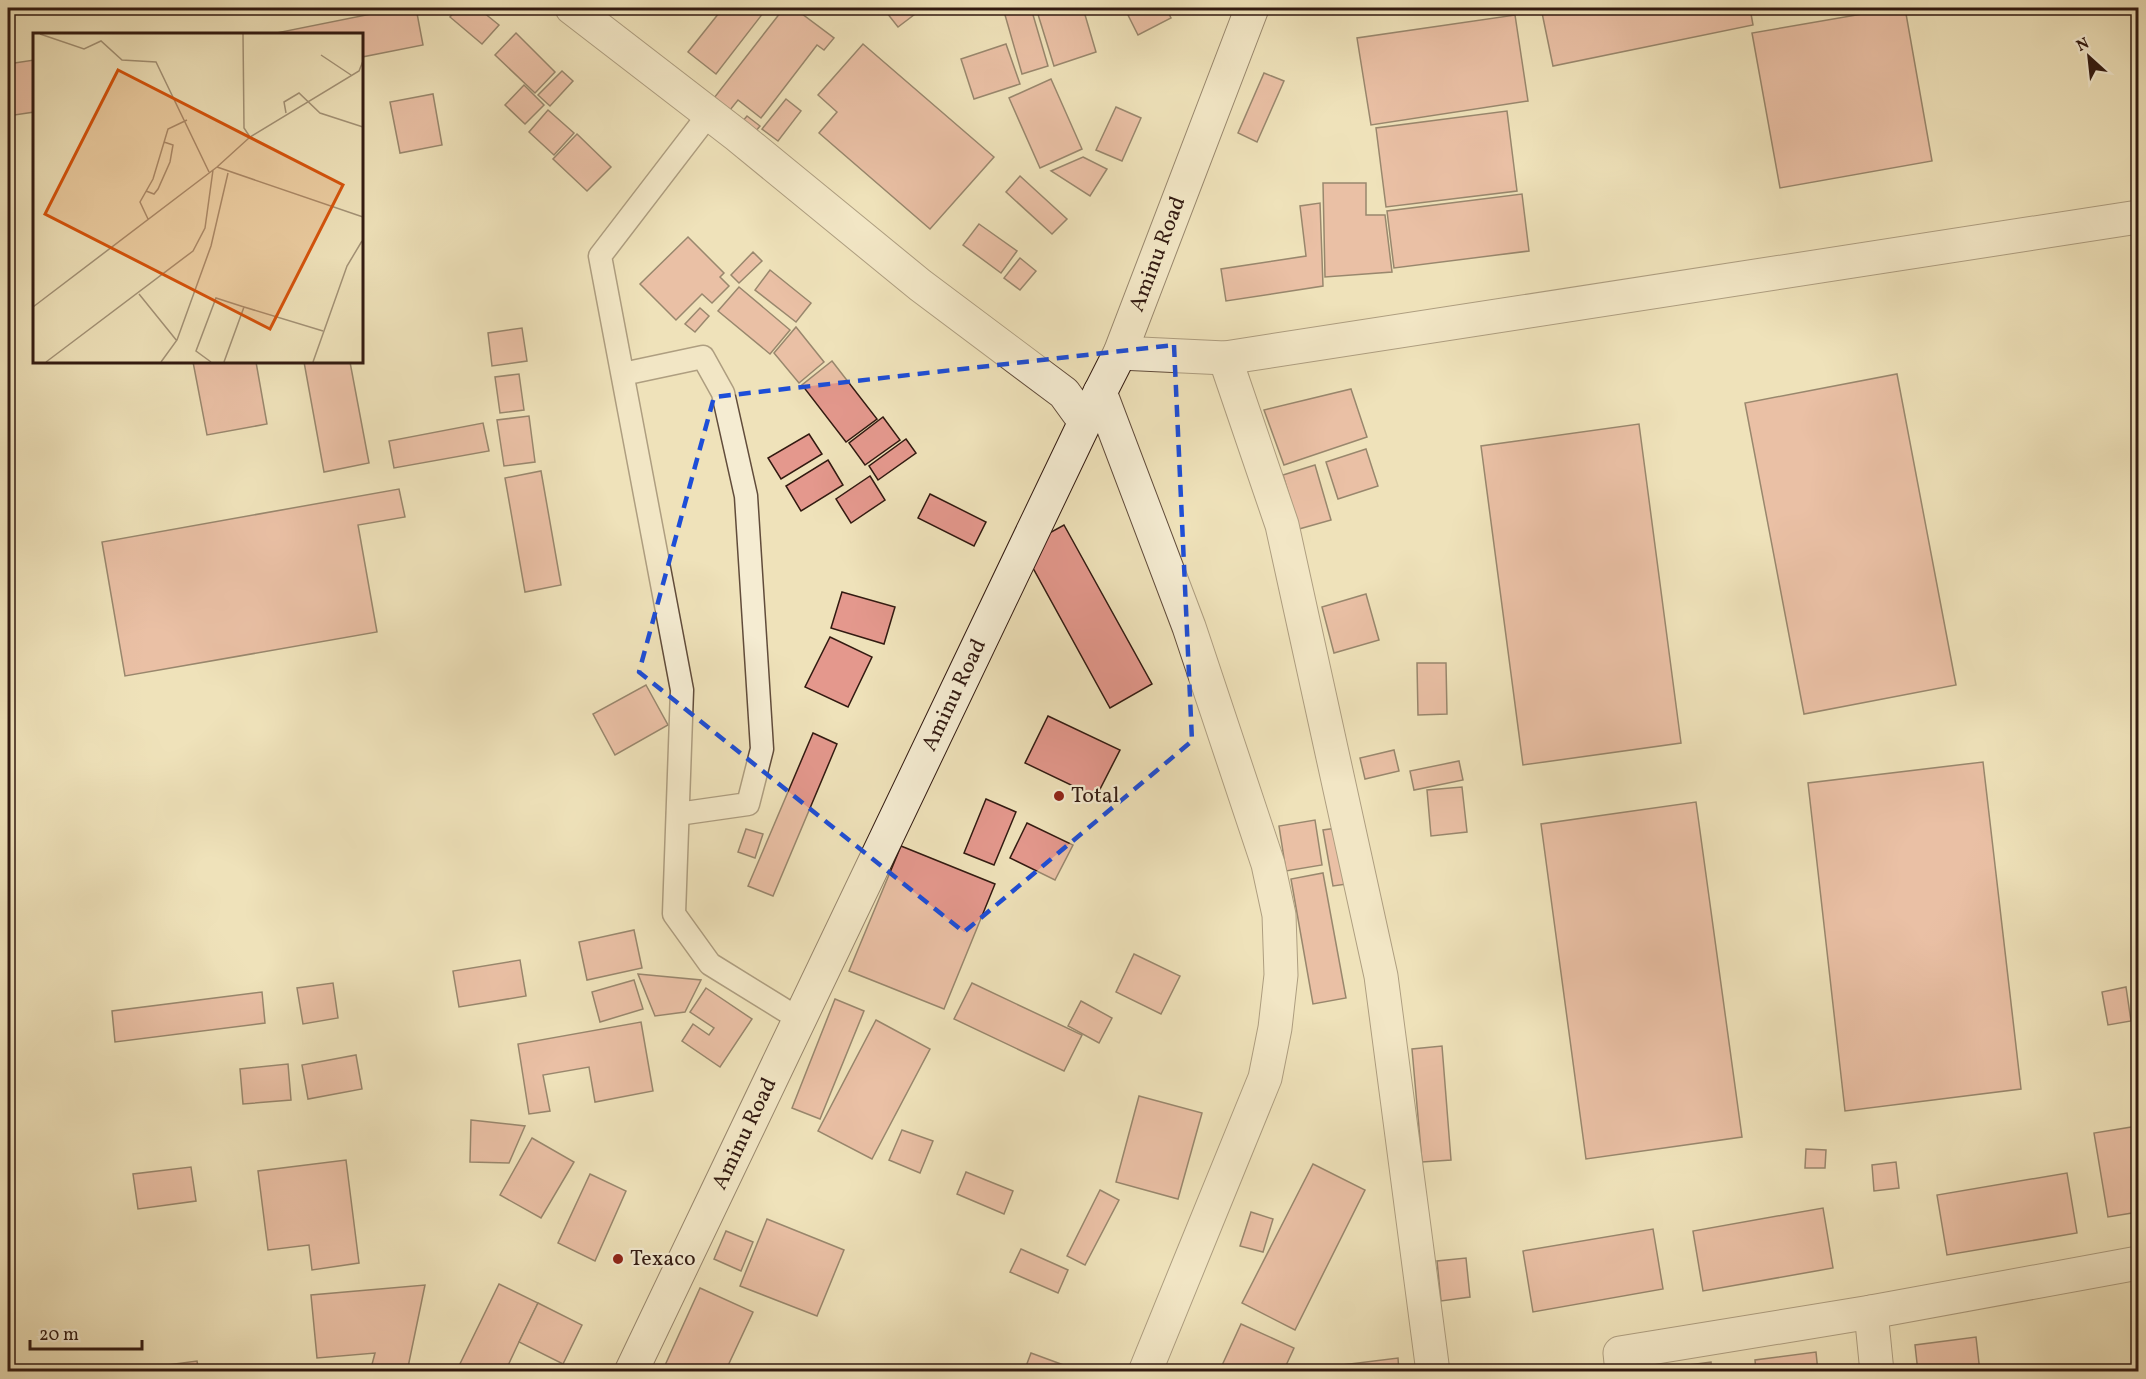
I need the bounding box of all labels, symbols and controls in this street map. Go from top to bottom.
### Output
north arrow [2059,27,2119,87]
inset map [33,33,363,363]
text: N [2073,33,2094,58]
street label: Aminu Road [1122,192,1194,316]
street label: Aminu Road [914,634,995,757]
place label: Total [1071,781,1119,812]
marker: Total [1052,789,1066,803]
street label: Aminu Road [705,1072,785,1195]
place label: Texaco [630,1244,696,1275]
marker: Texaco [611,1252,625,1266]
scale bar [30,1313,142,1351]
text: 20 m [39,1323,79,1348]

